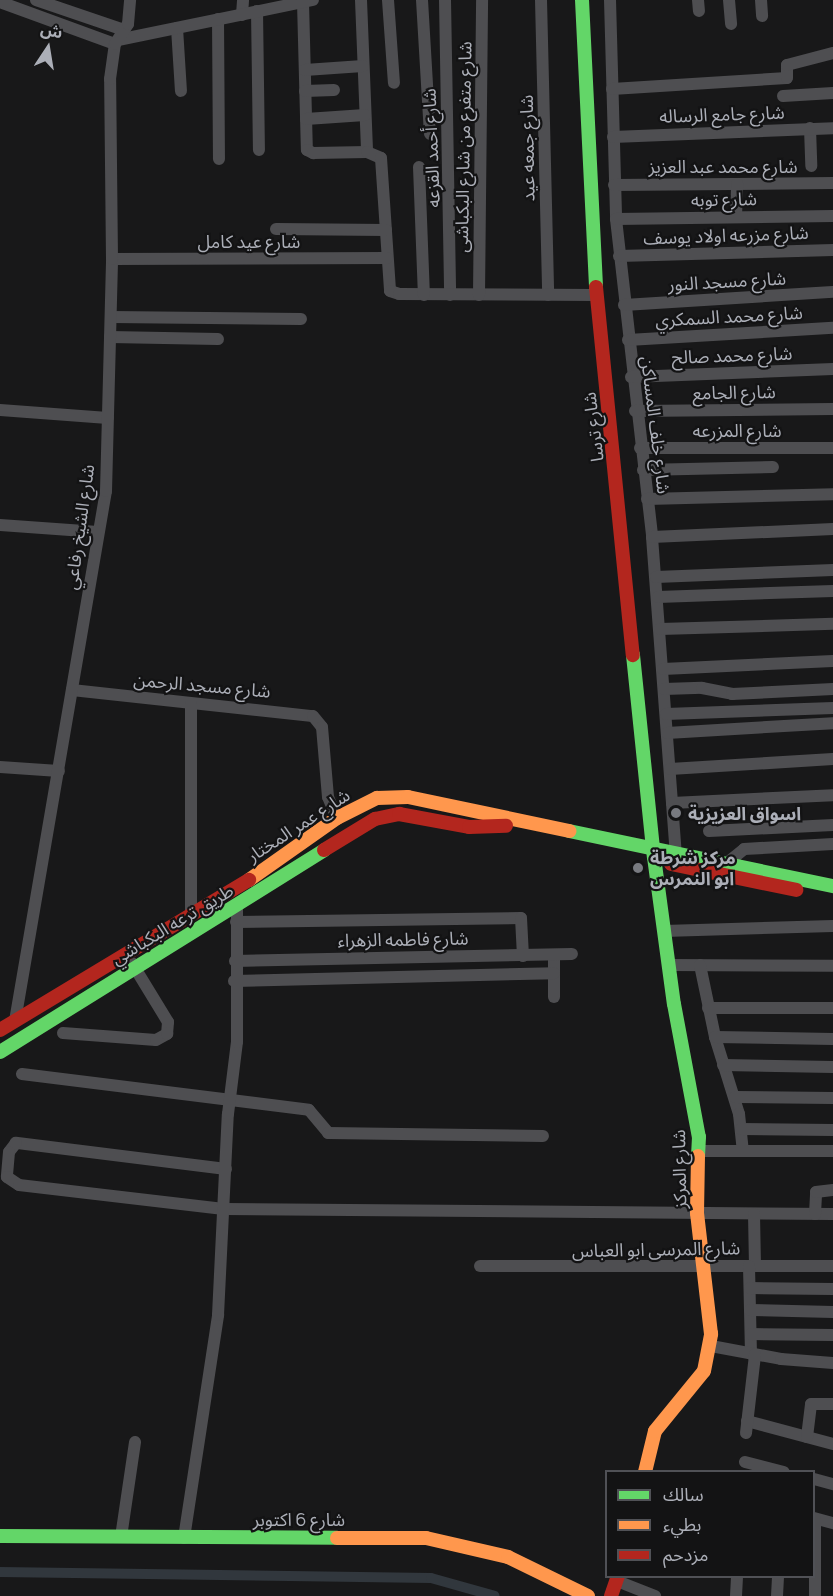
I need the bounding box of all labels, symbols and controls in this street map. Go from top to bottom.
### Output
text: ش [39,17,65,43]
north arrow [18,18,78,78]
street label: شارع متفرع من شارع البكباشى [450,41,476,253]
street label: شارع أحمد القزعه [418,88,444,208]
street label: شارع جمعه عيد [515,94,539,202]
street label: شارع جامع الرساله [659,101,785,127]
street label: شارع محمد عبد العزيز [648,155,798,177]
street label: شارع توبه [691,188,757,210]
street label: شارع مزرعه اولاد يوسف [643,221,809,249]
street label: شارع عيد كامل [198,230,300,252]
street label: شارع مسجد النور [667,267,787,295]
street label: شارع محمد السمكري [655,301,803,331]
street label: شارع محمد صالح [671,342,793,368]
street label: شارع خلف المساكن [637,355,675,495]
street label: شارع الجامع [692,380,776,404]
street label: شارع ترسا [578,391,608,463]
street label: شارع المزرعه [692,419,782,441]
street label: شارع الشيخ رفاعي [59,463,99,591]
street label: شارع مسجد الرحمن [133,668,271,702]
street label: شارع عمر المختار [243,784,353,866]
place label: اسواق العزيزية [688,802,801,824]
marker: اسواق العزيزية [669,806,683,820]
place label: مركز شرطة ابو النمرس [650,847,736,890]
marker: مركز شرطة ابو النمرس [631,861,645,875]
street label: طريق ترعه البكباشي [107,879,237,969]
street label: شارع فاطمه الزهراء [337,927,469,951]
street label: شارع المركز [668,1129,690,1209]
street label: شارع المرسى ابو العباس [572,1237,740,1261]
legend [605,1470,815,1578]
text: سالك [663,1482,704,1506]
street label: شارع 6 اكتوبر [253,1508,345,1530]
text: بطيء [663,1512,701,1536]
text: مزدحم [663,1542,708,1566]

